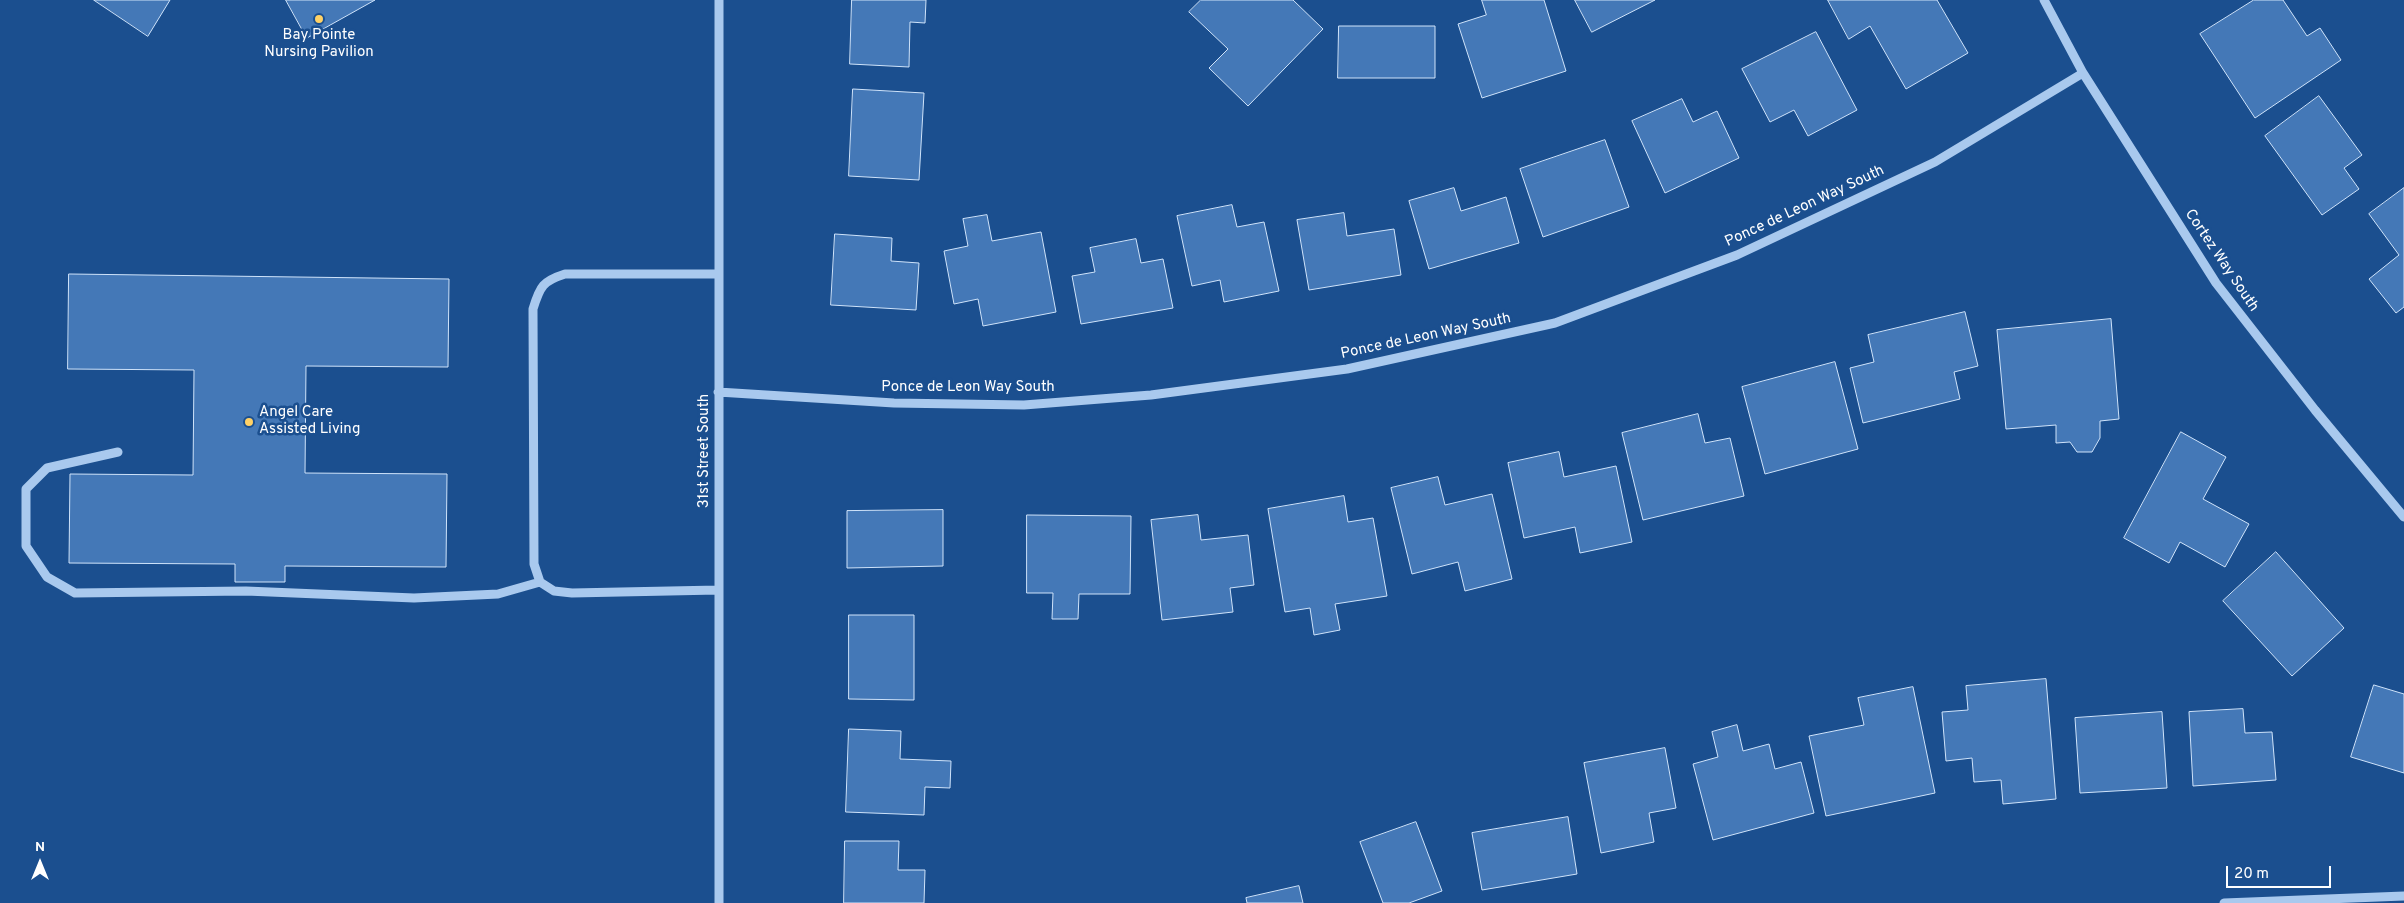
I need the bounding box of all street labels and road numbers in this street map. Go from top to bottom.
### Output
street label: Ponce de Leon Way South [1723,162,1887,252]
street label: Cortez Way South [2180,206,2262,316]
street label: Ponce de Leon Way South [1339,310,1513,364]
street label: Ponce de Leon Way South [881,379,1055,397]
street label: 31st Street South [696,394,714,508]

